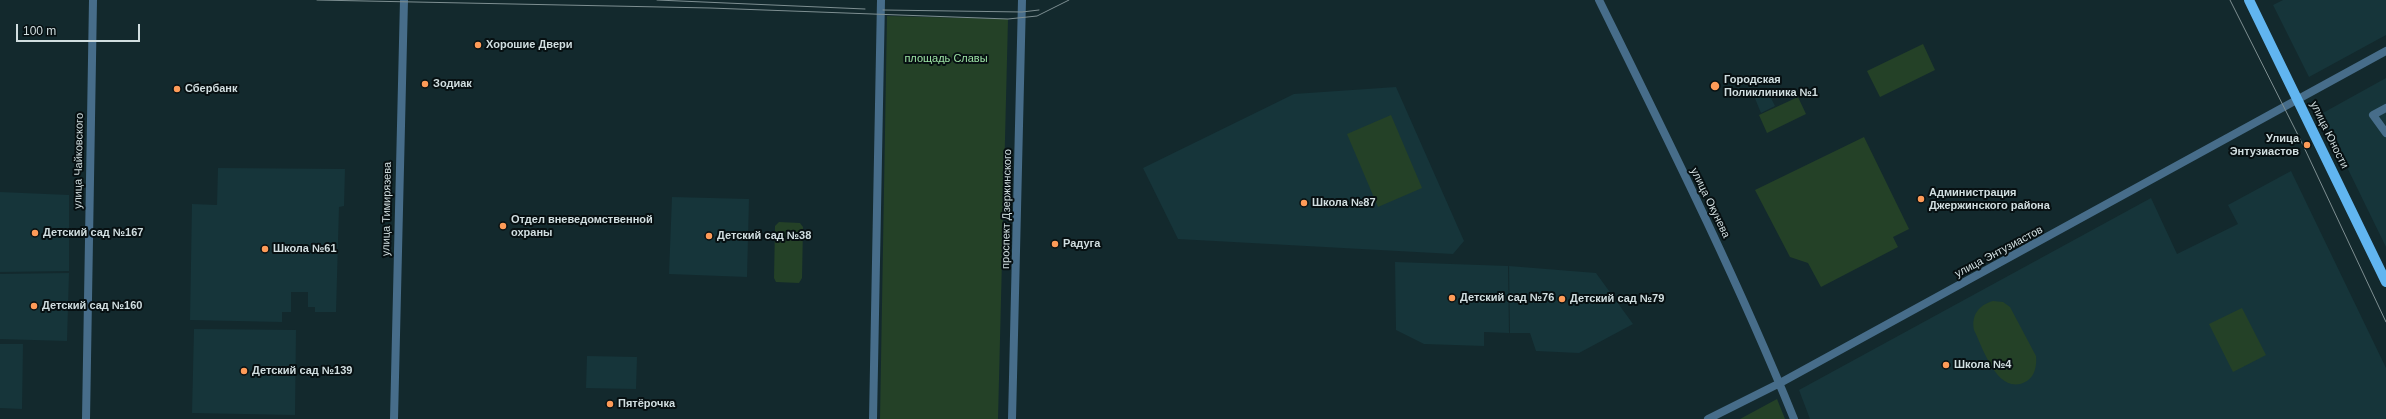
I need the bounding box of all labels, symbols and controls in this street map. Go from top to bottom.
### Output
scale bar [18,16,142,42]
text: 100 m [23,24,56,38]
place label: Хорошие Двери [486,38,573,52]
marker: Хорошие Двери [473,40,483,50]
park label: площадь Славы [904,52,988,66]
place label: Городская Поликлиника №1 [1724,73,1818,99]
place label: Зодиак [433,77,472,91]
marker: Зодиак [420,79,430,89]
marker: Городская Поликлиника №1 [1709,80,1721,92]
place label: Сбербанк [185,82,237,96]
marker: Сбербанк [172,84,182,94]
street label: улица Юности [2307,99,2351,171]
street label: улица Чайковского [72,113,86,209]
place label: Улица Энтузиастов [2230,132,2299,158]
marker: Улица Энтузиастов [2302,140,2312,150]
street label: проспект Дзержинского [999,149,1015,269]
street label: улица Тимирязева [380,162,394,256]
street label: улица Окунева [1687,166,1733,240]
place label: Администрация Джержинского района [1929,186,2050,212]
marker: Администрация Джержинского района [1916,194,1926,204]
place label: Школа №87 [1312,196,1376,210]
marker: Школа №87 [1299,198,1309,208]
place label: Отдел вневедомственной охраны [511,213,653,239]
marker: Отдел вневедомственной охраны [498,221,508,231]
street label: улица Энтузиастов [1953,223,2045,281]
place label: Детский сад №167 [43,226,143,240]
marker: Детский сад №167 [30,228,40,238]
place label: Детский сад №38 [717,229,811,243]
marker: Детский сад №38 [704,231,714,241]
place label: Радуга [1063,237,1100,251]
marker: Радуга [1050,239,1060,249]
place label: Школа №61 [273,242,337,256]
marker: Школа №61 [260,244,270,254]
place label: Детский сад №76 [1460,291,1554,305]
place label: Детский сад №79 [1570,292,1664,306]
marker: Детский сад №76 [1447,293,1457,303]
marker: Детский сад №79 [1557,294,1567,304]
place label: Детский сад №160 [42,299,142,313]
marker: Детский сад №160 [29,301,39,311]
place label: Школа №4 [1954,358,2011,372]
marker: Школа №4 [1941,360,1951,370]
place label: Детский сад №139 [252,364,352,378]
marker: Детский сад №139 [239,366,249,376]
place label: Пятёрочка [618,397,675,411]
marker: Пятёрочка [605,399,615,409]

